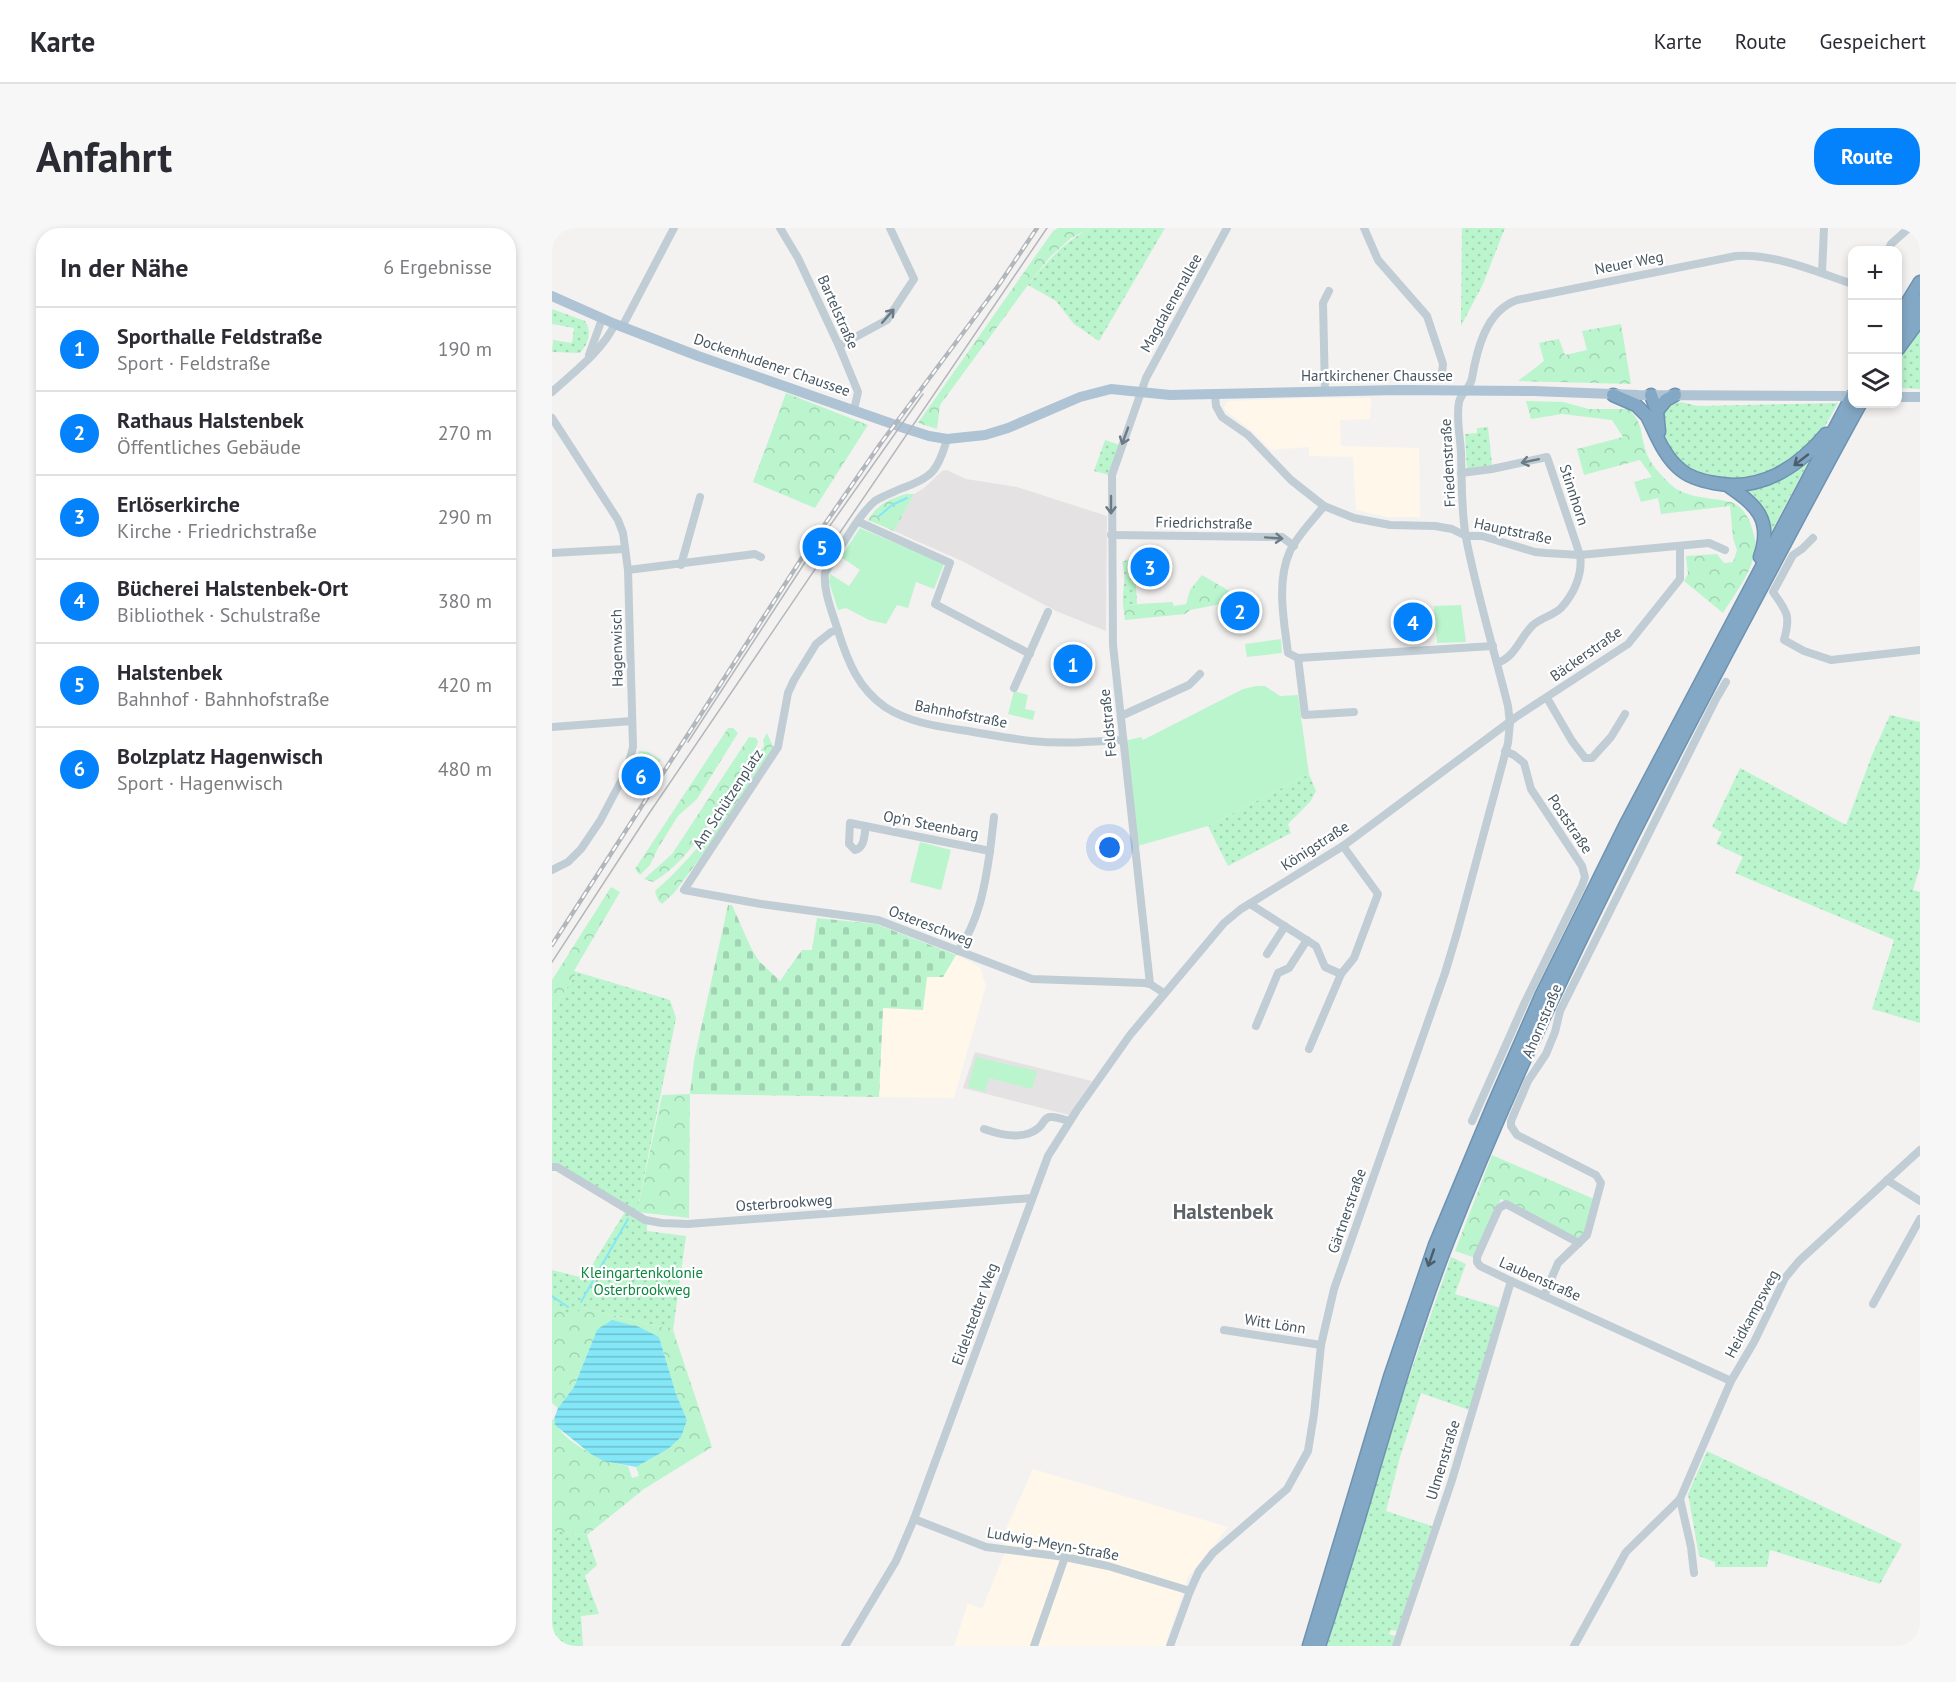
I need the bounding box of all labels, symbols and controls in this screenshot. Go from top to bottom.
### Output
text: Karte [30,23,95,60]
text: Karte [1654,28,1702,55]
text: Route [1735,28,1786,55]
text: Gespeichert [1819,28,1926,55]
button: Route [1814,128,1920,185]
text: Anfahrt [36,129,172,184]
map controls [1848,246,1902,408]
button: + [1848,246,1902,300]
street label: Neuer Weg [1593,247,1665,278]
street label: Magdalenenallee [1136,250,1206,356]
text: In der Nähe [60,251,188,284]
text: 6 Ergebnisse [383,254,492,280]
street label: Bartelstraße [814,272,863,352]
button: − [1848,300,1902,354]
one-way arrow [882,308,895,324]
text: Sporthalle Feldstraße [117,322,322,350]
street label: Dockenhudener Chaussee [691,329,853,400]
text: 1 [74,336,85,362]
text: 190 m [438,336,492,362]
text: Sport · Feldstraße [117,350,270,376]
button: layers [1848,354,1902,408]
street label: Hartkirchener Chaussee [1301,366,1453,385]
text: Rathaus Halstenbek [117,406,304,434]
street label: Friedenstraße [1436,418,1459,508]
text: 2 [74,420,85,446]
text: 270 m [438,420,492,446]
one-way arrow [1119,427,1130,445]
text: Öffentliches Gebäude [117,434,301,460]
one-way arrow [1793,454,1809,467]
one-way arrow [1520,456,1539,468]
street label: Stinnhorn [1556,462,1593,528]
text: Erlöserkirche [117,490,240,518]
one-way arrow [1105,494,1117,514]
text: 3 [74,504,85,530]
text: 290 m [438,504,492,530]
street label: Friedrichstraße [1155,512,1253,533]
street label: Hauptstraße [1472,513,1554,548]
text: Kirche · Friedrichstraße [117,518,317,544]
pin: 5 [802,524,842,570]
one-way arrow [1264,533,1284,544]
pin: 3 [1130,544,1170,590]
text: Bücherei Halstenbek-Ort [117,574,348,602]
text: 4 [74,588,85,614]
text: 380 m [438,588,492,614]
pin: 2 [1220,588,1260,634]
pin: 4 [1394,600,1432,644]
text: Bibliothek · Schulstraße [117,602,321,628]
street label: Hagenwisch [606,609,627,687]
street label: Bäckerstraße [1546,622,1625,685]
pin: 1 [1054,642,1092,686]
text: Halstenbek [117,658,223,686]
text: 5 [74,672,85,698]
text: 420 m [438,672,492,698]
text: Bahnhof · Bahnhofstraße [117,686,330,712]
street label: Feldstraße [1094,688,1121,758]
street label: Bahnhofstraße [913,695,1009,732]
text: Bolzplatz Hagenwisch [117,742,323,770]
street label: Am Schützenplatz [688,745,767,852]
pin: 6 [622,754,661,798]
text: 6 [74,756,85,782]
text: 480 m [438,756,492,782]
text: Sport · Hagenwisch [117,770,283,796]
street label: Poststraße [1544,790,1597,857]
street label: Op'n Steenbarg [882,806,981,843]
street label: Königstraße [1277,817,1352,875]
your location [1095,833,1124,862]
street label: Ostereschweg [886,901,976,950]
street label: Ahornstraße [1517,981,1566,1061]
street label: Gärtnerstraße [1323,1166,1370,1256]
street label: Osterbrookweg [735,1190,833,1215]
district label: Halstenbek [1173,1198,1274,1225]
one-way arrow [1424,1248,1435,1267]
street label: Laubenstraße [1496,1252,1584,1305]
street label: Eidelstedter Weg [947,1260,1002,1368]
park label: Kleingartenkolonie Osterbrookweg [581,1263,703,1299]
street label: Heidkampsweg [1720,1266,1783,1361]
street label: Witt Lönn [1243,1309,1307,1338]
street label: Ulmenstraße [1421,1418,1464,1502]
street label: Ludwig-Meyn-Straße [985,1523,1121,1564]

